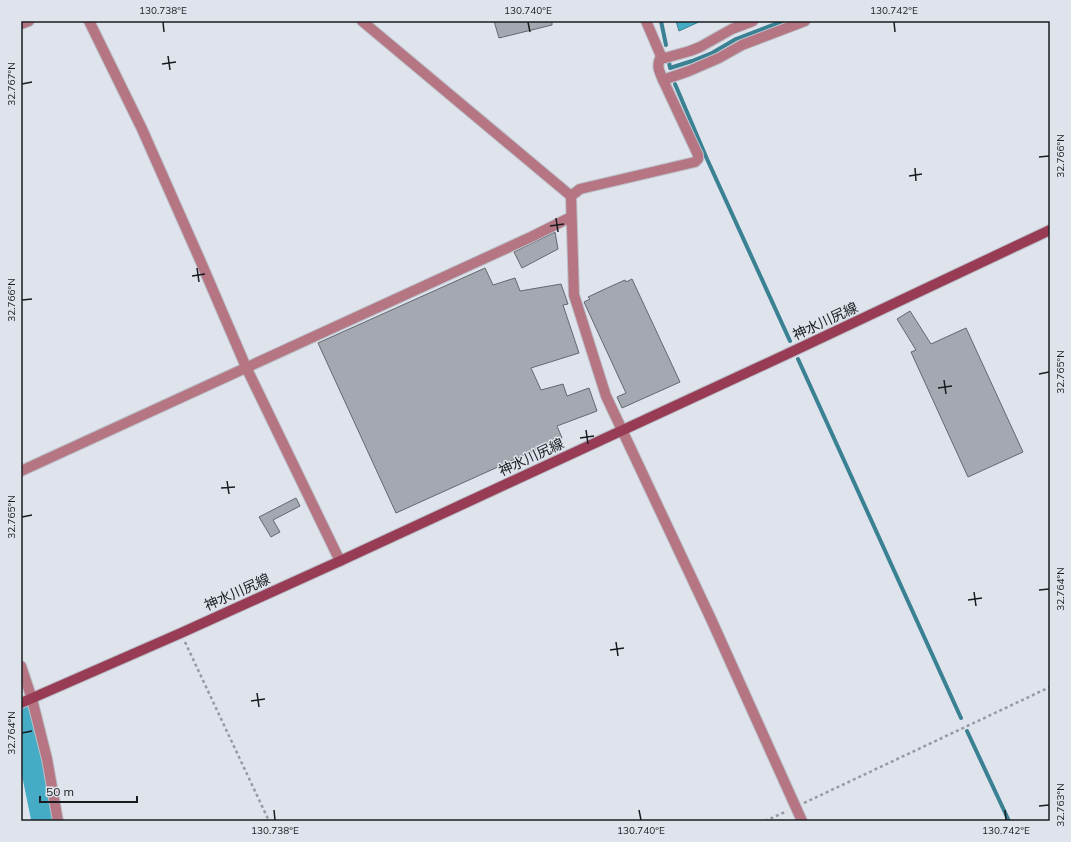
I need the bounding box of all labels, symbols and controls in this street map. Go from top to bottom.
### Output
text: 130.738°E [139,4,187,17]
text: 130.740°E [504,4,552,17]
text: 130.742°E [870,4,918,17]
text: 32.767°N [5,62,18,106]
text: 32.766°N [1054,134,1067,178]
text: 32.766°N [5,278,18,322]
street label: 神水川尻線 [789,298,861,344]
text: 32.765°N [1054,350,1067,394]
street label: 神水川尻線 [495,434,567,480]
text: 32.765°N [5,495,18,539]
text: 32.764°N [1054,567,1067,611]
street label: 神水川尻線 [201,570,273,614]
text: 32.764°N [5,711,18,755]
scale bar [40,778,137,804]
text: 32.763°N [1054,783,1067,827]
text: 50 m [46,784,74,799]
text: 130.738°E [251,824,299,837]
text: 130.740°E [617,824,665,837]
text: 130.742°E [982,824,1030,837]

